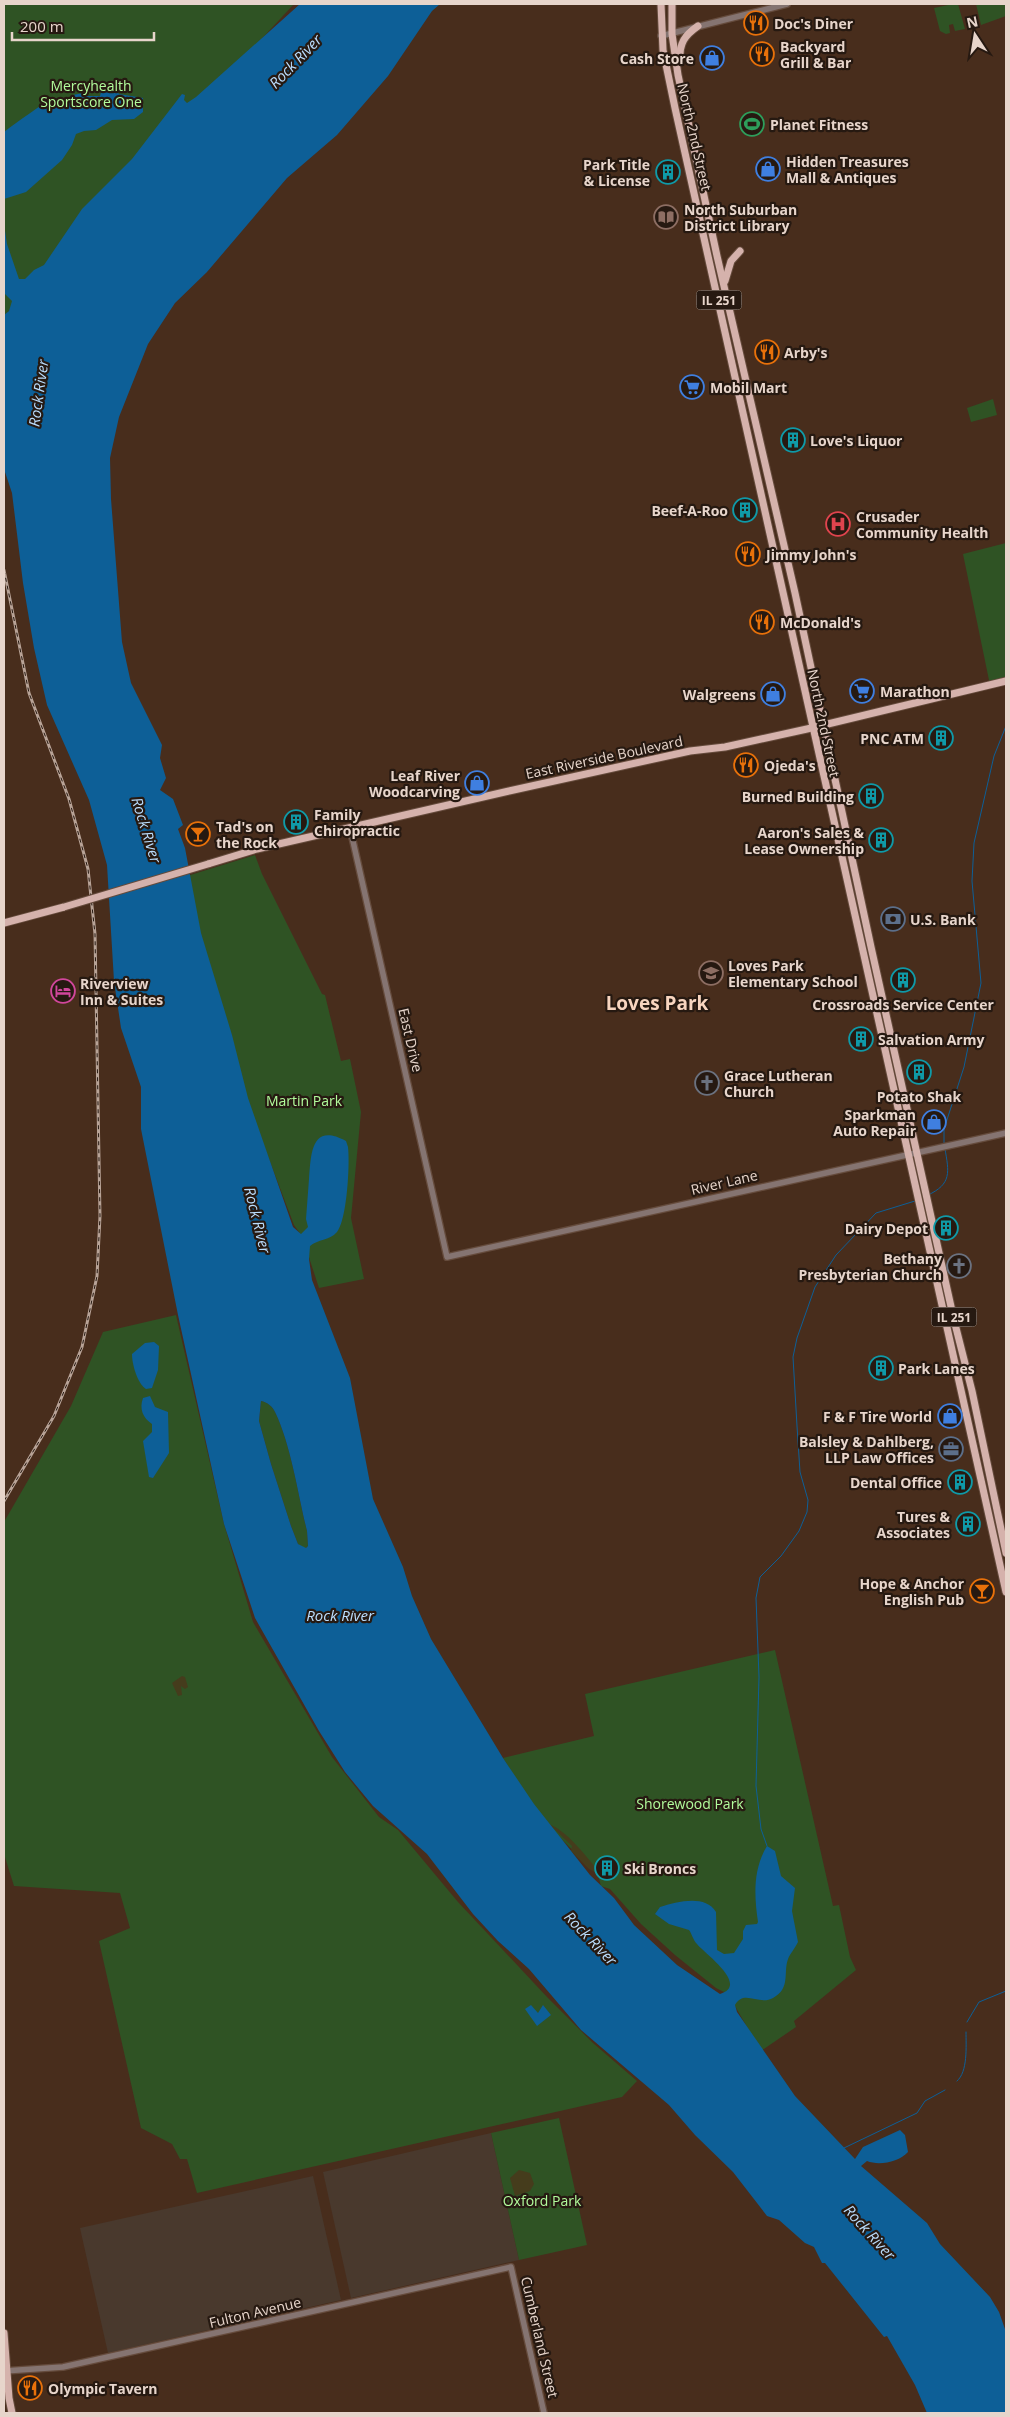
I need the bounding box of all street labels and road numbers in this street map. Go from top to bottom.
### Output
street label: North 2nd Street [673,81,717,193]
road number: IL 251 [696,290,742,310]
street label: North 2nd Street [803,667,845,779]
street label: East Riverside Boulevard [524,731,684,783]
street label: East Drive [394,1006,428,1074]
street label: River Lane [689,1165,759,1199]
road number: IL 251 [932,1308,976,1326]
street label: Cumberland Street [517,2275,563,2399]
street label: Fulton Avenue [207,2292,303,2332]

